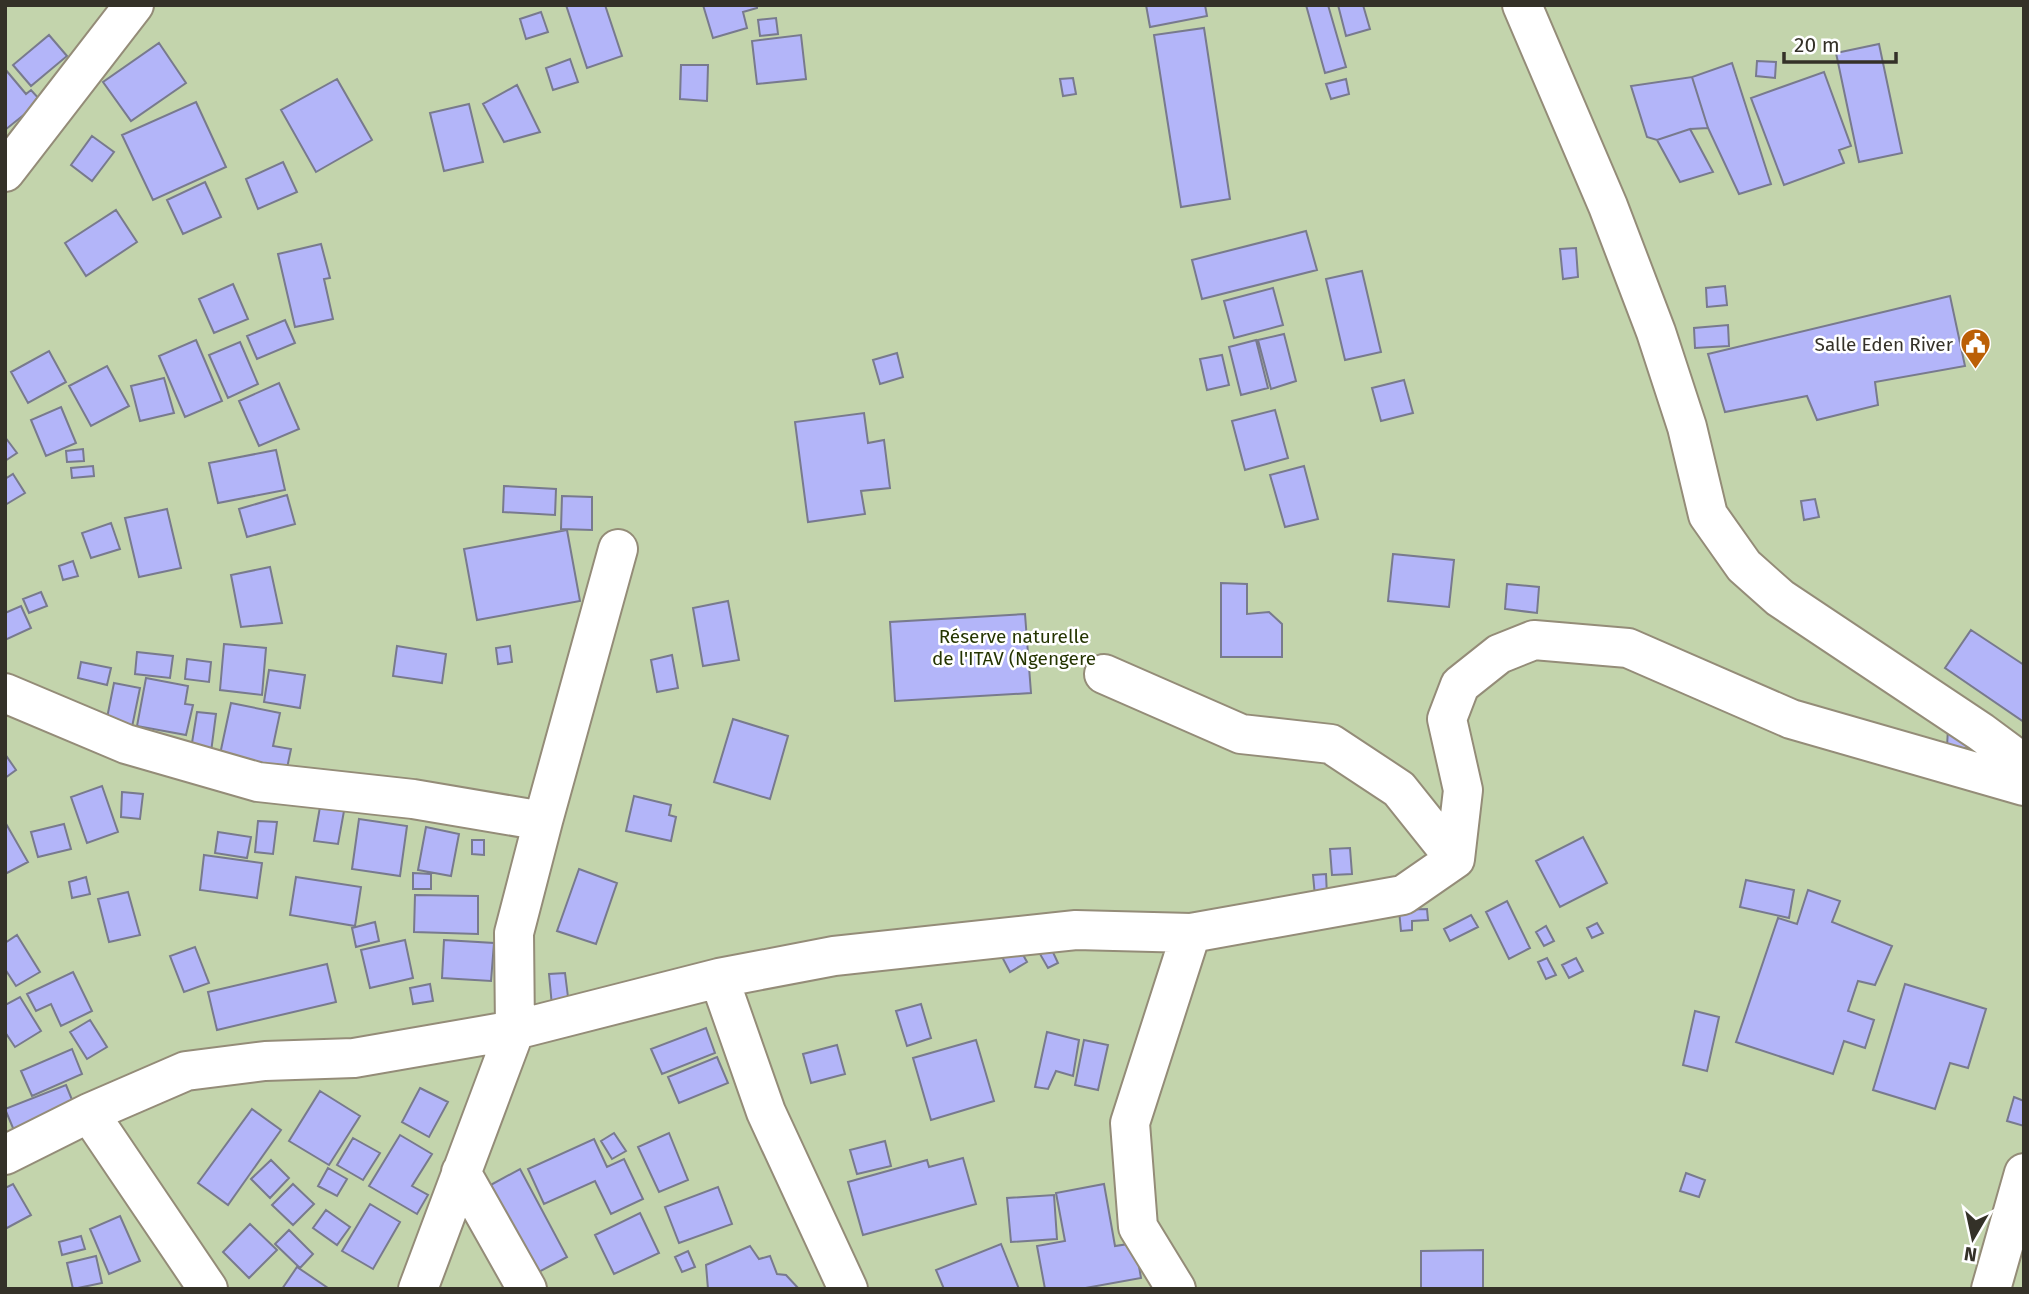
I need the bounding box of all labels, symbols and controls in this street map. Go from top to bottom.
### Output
scale bar [1784,21,1896,65]
text: 20 m [1794,32,1840,58]
public building icon: Salle Eden River [1959,327,1993,371]
place label: Salle Eden River [1815,333,1954,356]
park label: Réserve naturelle de l'ITAV (Ngengere [932,625,1096,670]
north arrow [1938,1203,2008,1273]
text: N [1962,1242,1978,1267]

